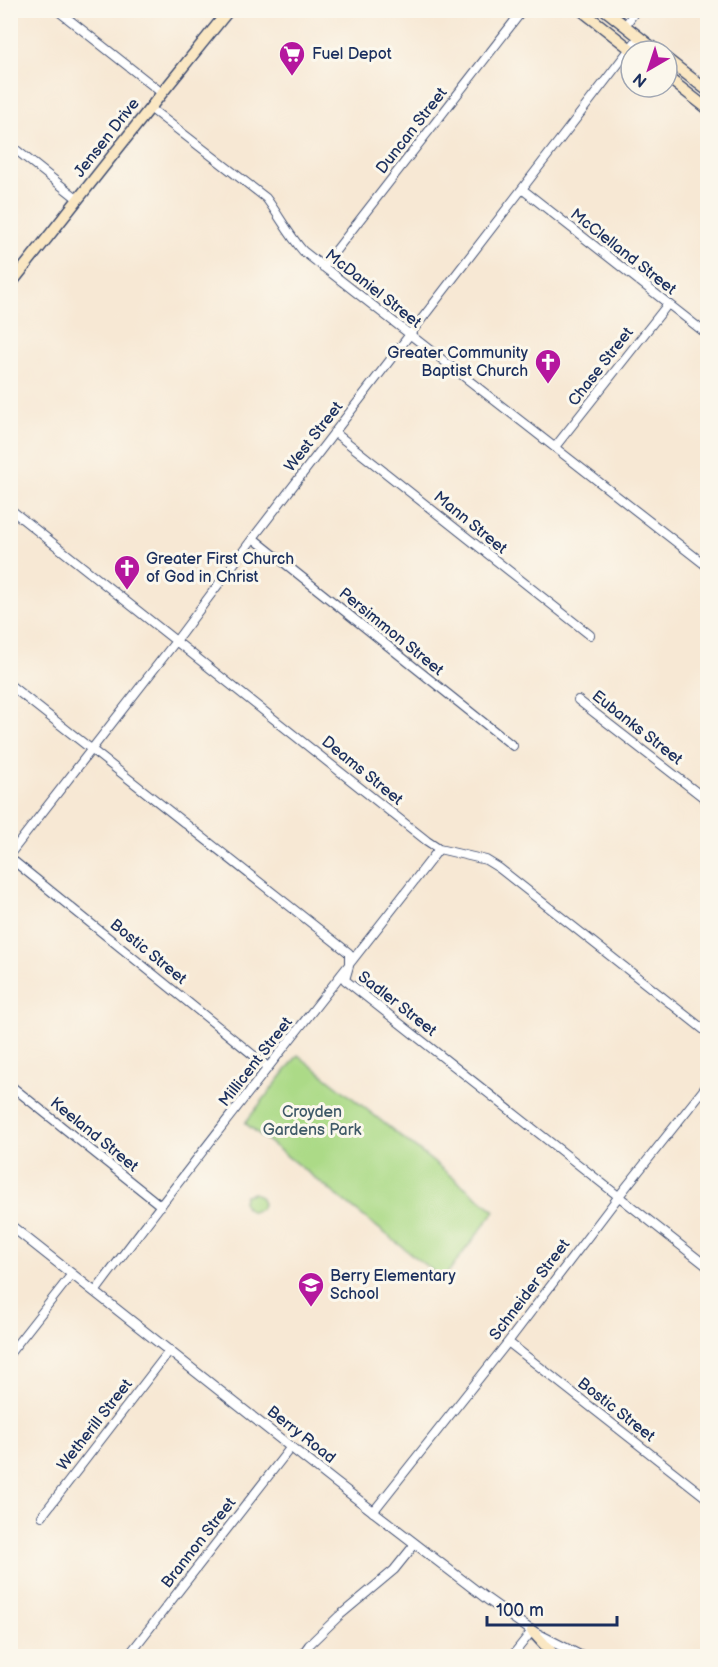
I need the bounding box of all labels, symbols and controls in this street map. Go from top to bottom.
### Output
supermarket icon: Fuel Depot [277,39,307,77]
north arrow [619,39,679,99]
place label: Fuel Depot [312,45,392,64]
text: N [630,68,651,91]
street label: Duncan Street [372,84,452,178]
street label: Jensen Drive [70,94,144,181]
street label: McClelland Street [566,205,680,299]
street label: McDaniel Street [321,246,425,332]
street label: Chase Street [564,324,638,410]
place label: Greater Community Baptist Church [387,344,529,381]
church icon: Greater Community Baptist Church [533,347,563,385]
street label: West Street [281,398,347,476]
street label: Mann Street [429,488,511,558]
place label: Greater First Church of God in Christ [146,550,294,587]
church icon: Greater First Church of God in Christ [112,553,142,591]
street label: Persimmon Street [335,584,447,680]
street label: Eubanks Street [588,687,686,769]
street label: Deams Street [318,732,407,810]
street label: Bostic Street [106,915,190,989]
street label: Sadler Street [354,967,440,1041]
street label: Millicent Street [215,1013,297,1111]
street label: Keeland Street [46,1094,142,1176]
park label: Croyden Gardens Park [263,1103,361,1140]
street label: Schneider Street [486,1236,574,1344]
place label: Berry Elementary School [330,1267,457,1304]
school or university icon: Berry Elementary School [296,1270,326,1308]
street label: Bostic Street [573,1374,659,1446]
street label: Wetherill Street [53,1375,137,1475]
street label: Berry Road [263,1402,339,1468]
street label: Brannon Street [158,1494,240,1592]
scale bar [487,1589,618,1627]
text: 100 m [496,1600,544,1621]

